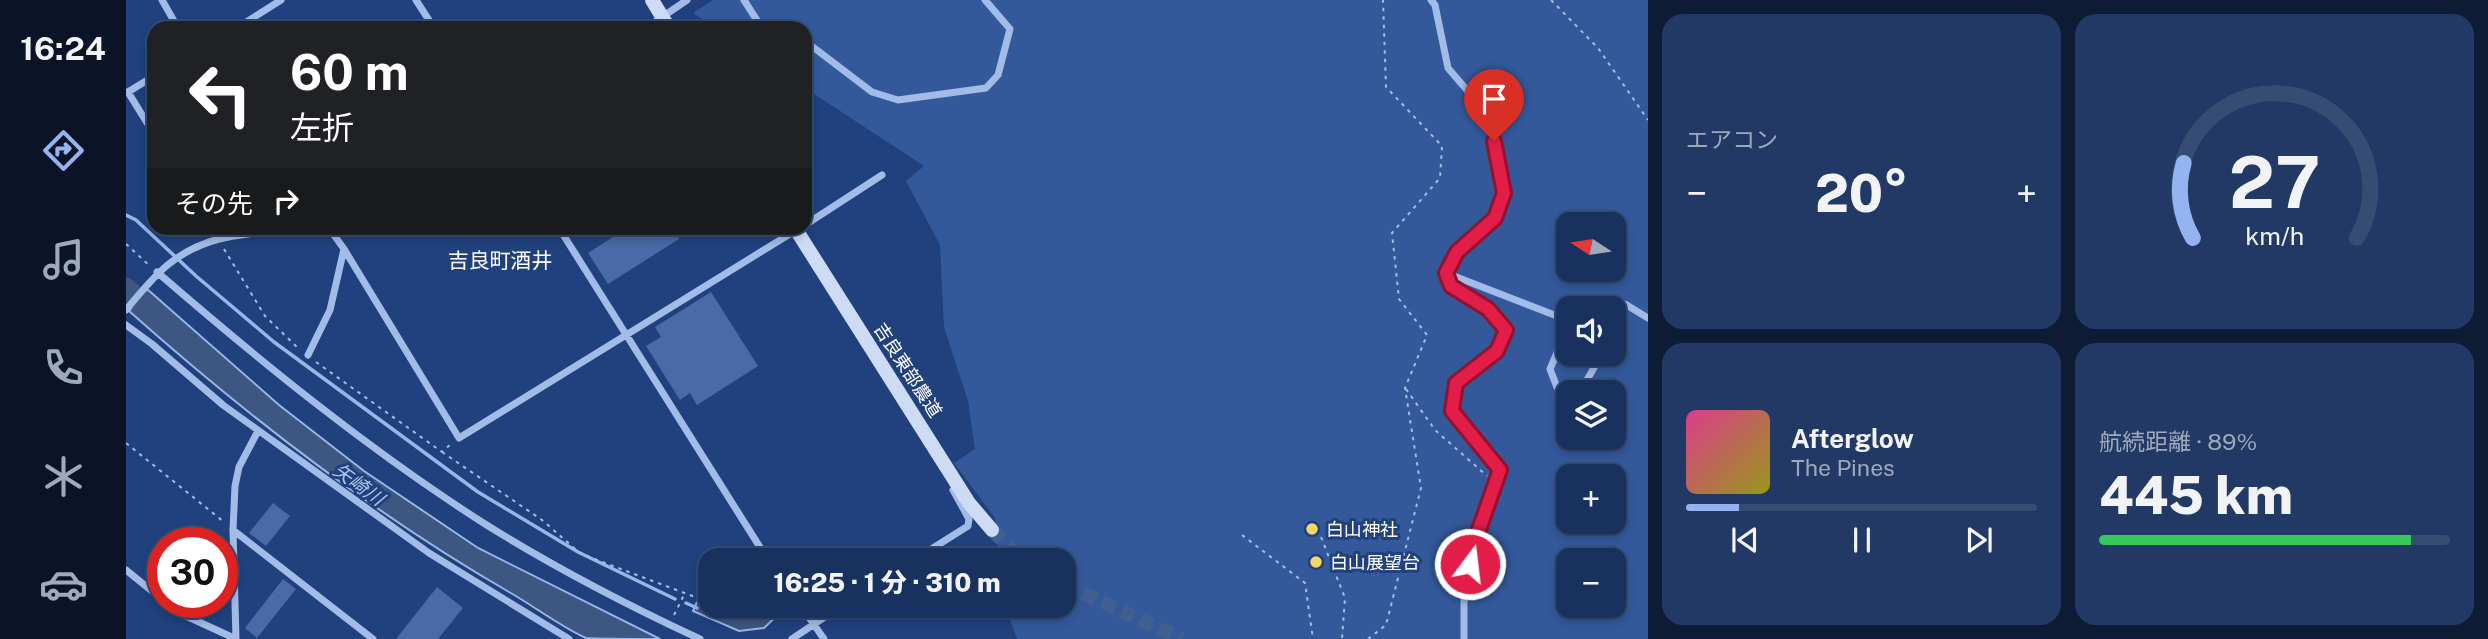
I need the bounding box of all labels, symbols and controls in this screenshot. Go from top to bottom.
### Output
text: 16:24 [20,30,106,67]
text: 60 m [290,43,409,101]
icon: left [175,49,266,140]
pin [1464,69,1524,141]
icon: arrive [1475,80,1513,118]
text: 左折 [290,109,354,146]
icon: directions [39,126,88,175]
text: エアコン [1686,126,1778,153]
text: 27 [2229,139,2320,224]
text: 20° [1815,163,1908,224]
text: − [1686,171,1707,216]
text: + [2016,171,2037,216]
icon: right [267,182,305,220]
text: その先 [175,188,253,219]
north arrow [1556,212,1626,282]
map controls [1556,212,1626,618]
text: km/h [2245,220,2304,250]
icon: music [39,235,88,284]
district label: 吉良町酒井 [448,248,553,273]
button: sound [1556,296,1626,366]
street label: 吉良東部農道 [870,319,946,421]
icon: phone [39,343,88,392]
button: layers [1556,380,1626,450]
text: Afterglow [1791,423,1914,454]
text: 航続距離 · 89% [2099,428,2257,455]
icon: climate [39,452,88,501]
text: The Pines [1791,454,1895,481]
water label: 矢崎川 [329,458,390,511]
button: + [1556,464,1626,534]
text: 445 km [2099,465,2293,526]
place label: 白山神社 [1326,519,1398,540]
marker: 白山神社 [1304,521,1320,537]
icon: previous [1726,521,1764,559]
icon: pause [1843,521,1881,559]
icon: next [1960,521,1998,559]
speed limit sign: 30 [147,527,238,618]
position arrow [1433,527,1507,601]
button: − [1556,548,1626,618]
place label: 白山展望台 [1330,552,1420,573]
marker: 白山展望台 [1308,554,1324,570]
icon: car [39,560,88,609]
text: 16:25 · 1 分 · 310 m [773,567,1001,598]

